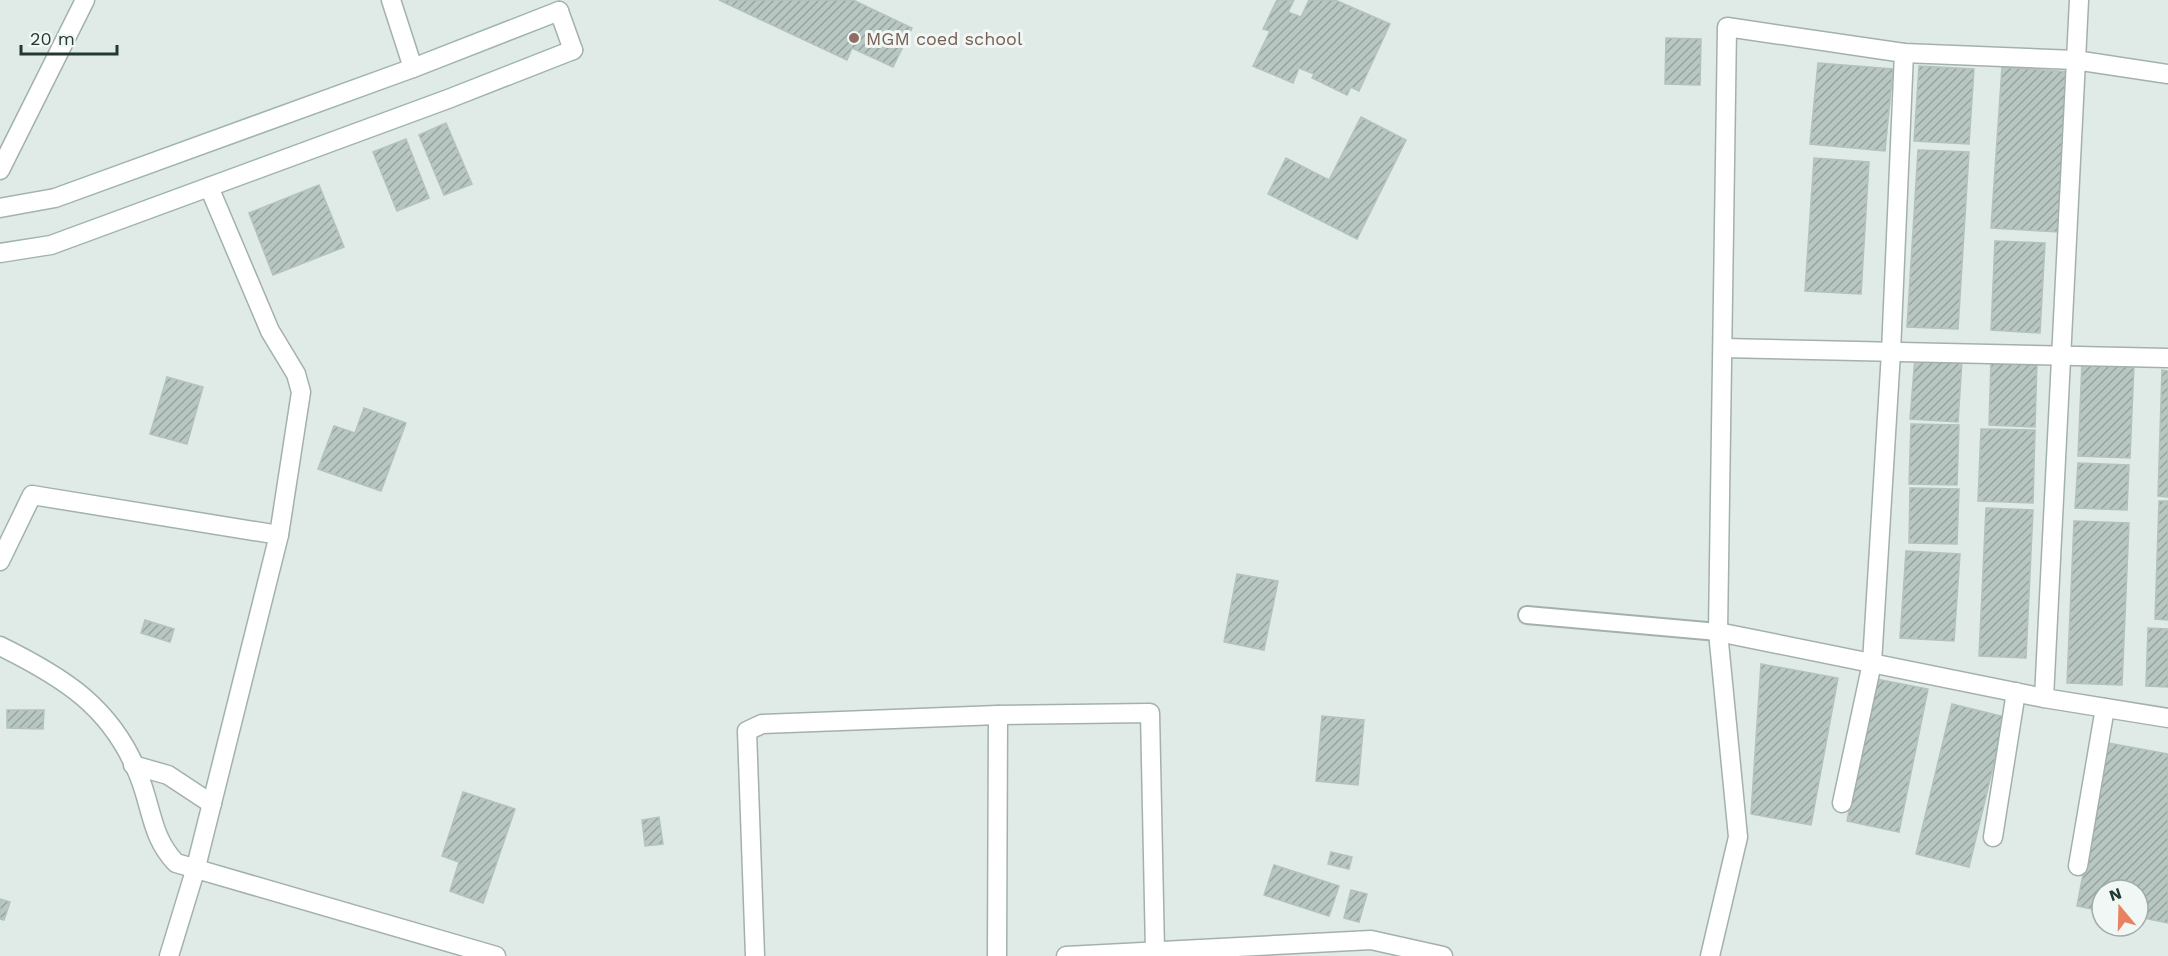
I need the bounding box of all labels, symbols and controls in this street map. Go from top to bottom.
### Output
scale bar [21,18,117,56]
text: 20 m [30,28,75,49]
place label: MGM coed school [866,28,1023,49]
marker: MGM coed school [847,31,861,45]
north arrow [2090,878,2150,938]
text: N [2107,883,2124,905]

